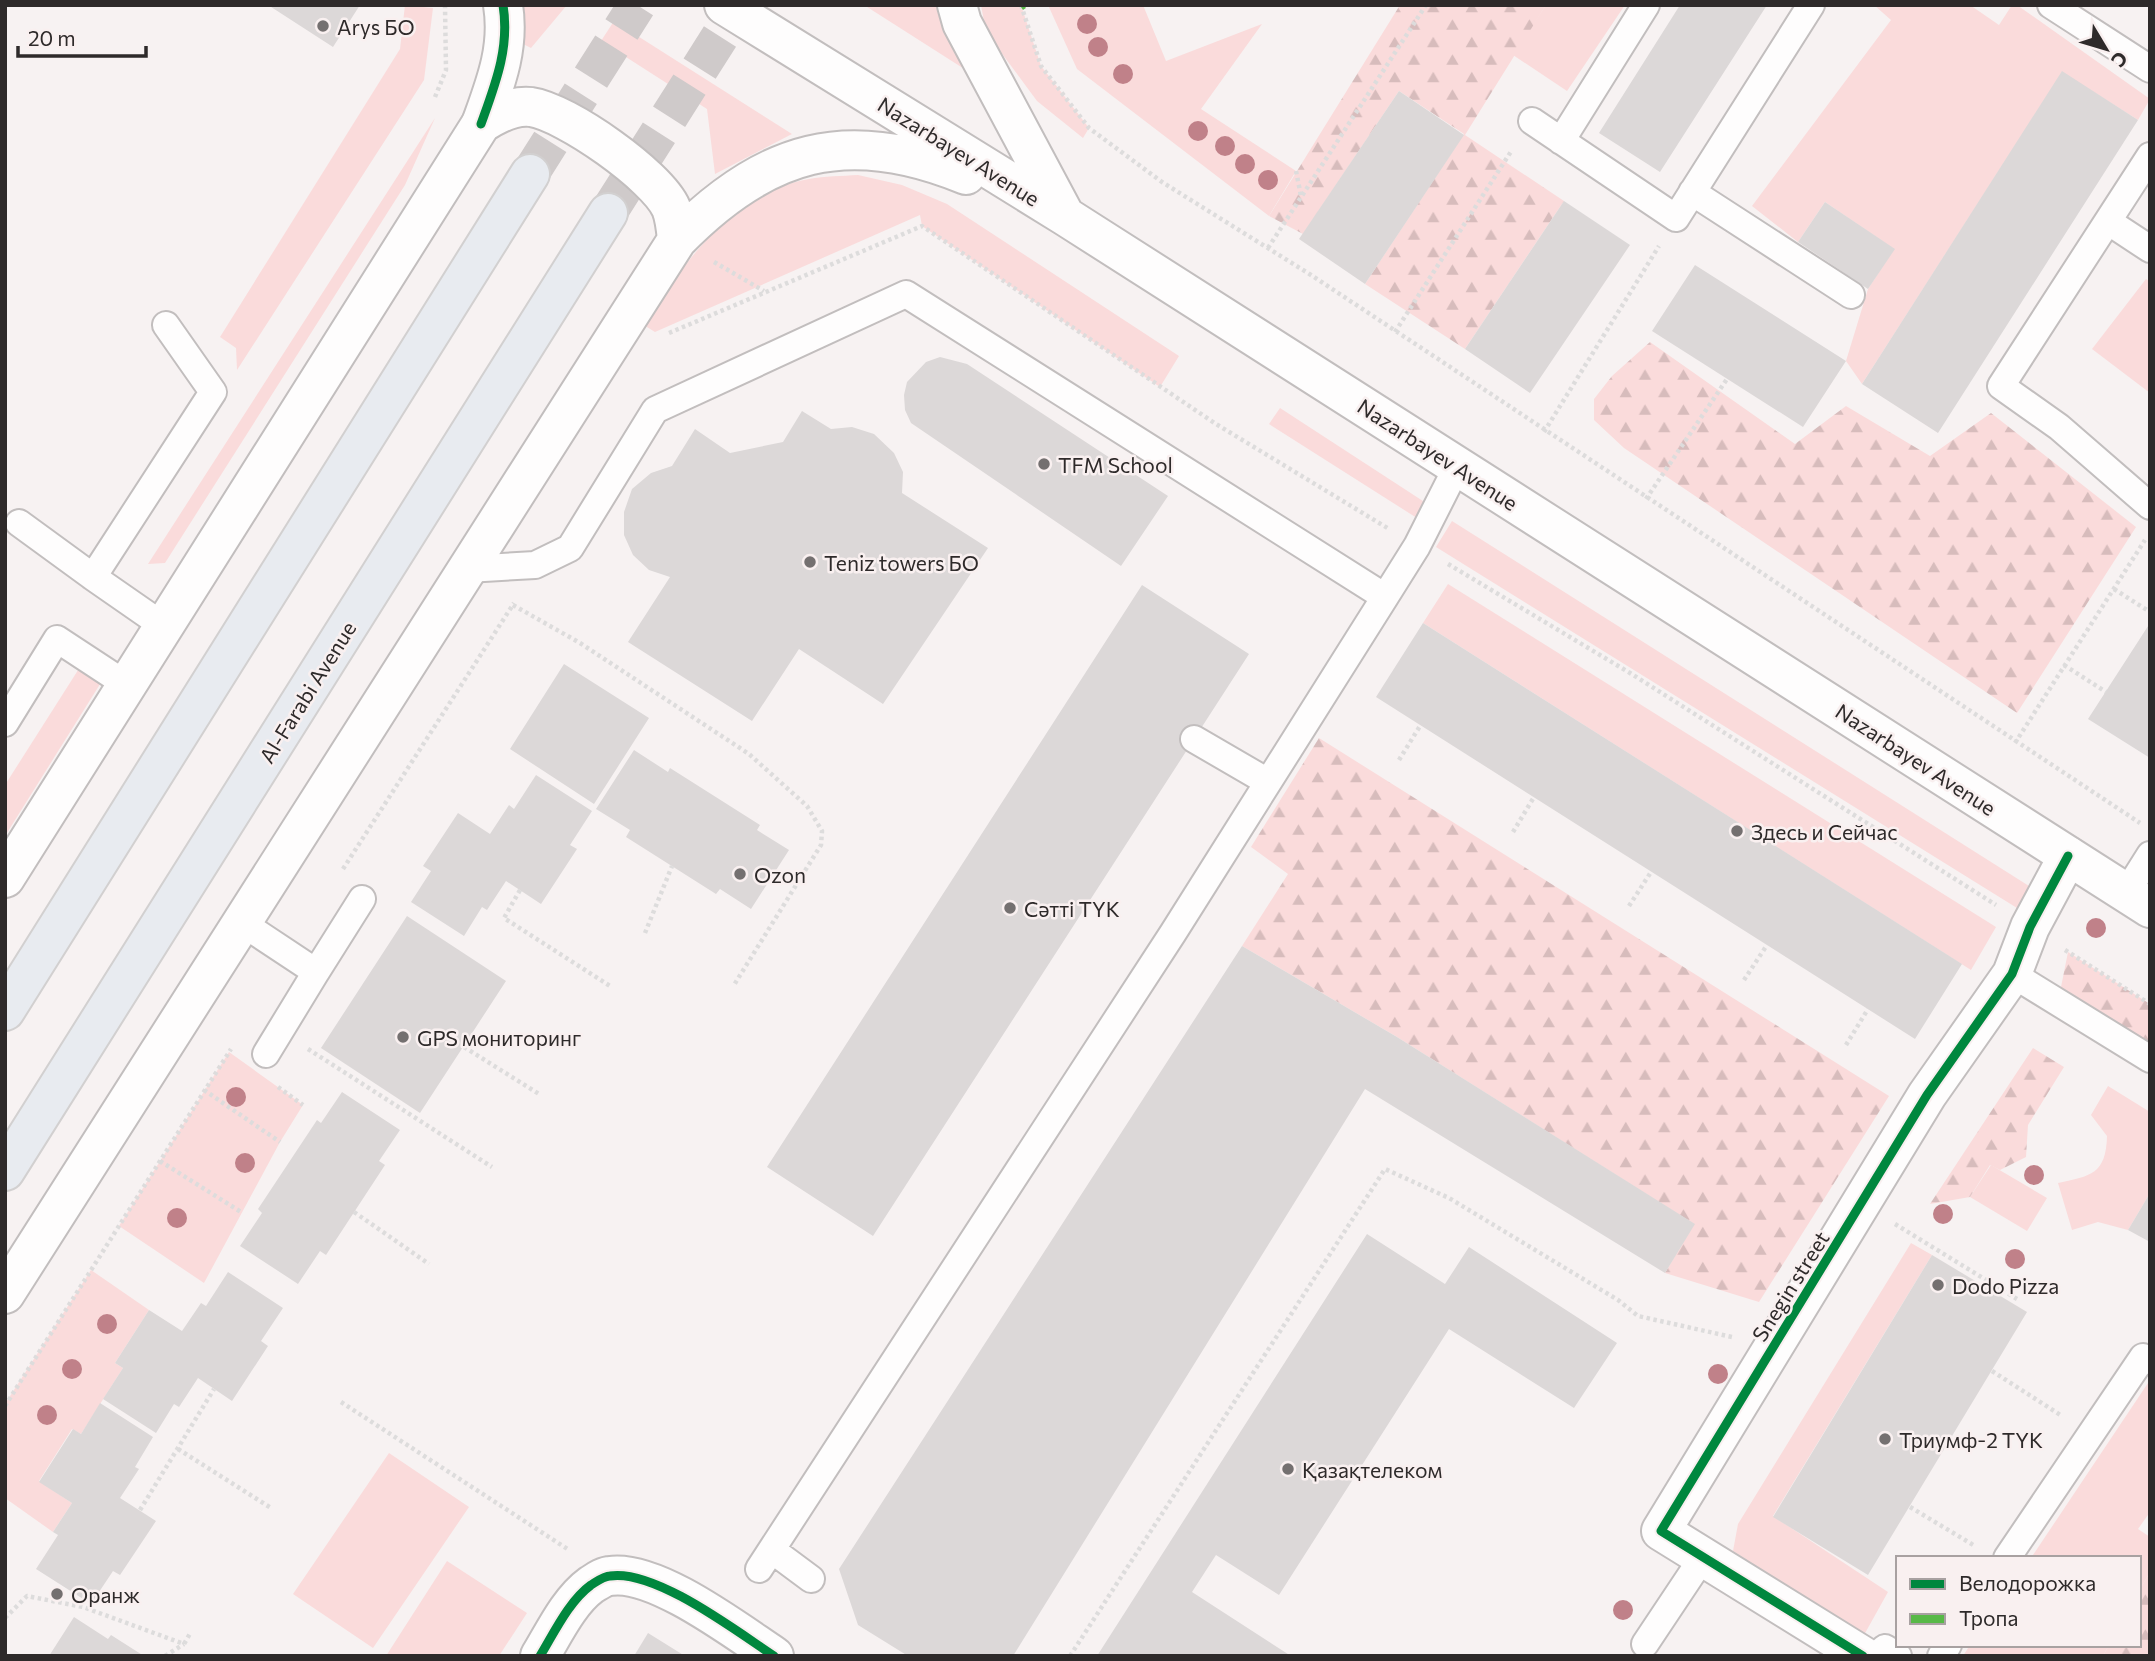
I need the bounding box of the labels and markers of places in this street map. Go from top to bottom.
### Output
place label: Arys БО [337,14,415,39]
marker: Arys БО [315,18,331,34]
place label: TFM School [1058,452,1173,477]
marker: TFM School [1036,456,1052,472]
place label: Teniz towers БО [824,550,979,575]
marker: Teniz towers БО [802,554,818,570]
place label: Здесь и Сейчас [1751,819,1898,844]
marker: Здесь и Сейчас [1729,823,1745,839]
place label: Ozon [754,862,806,887]
marker: Ozon [732,866,748,882]
place label: Сәтті ТҮК [1024,896,1120,921]
marker: Сәтті ТҮК [1002,900,1018,916]
place label: GPS мониторинг [417,1025,581,1050]
marker: GPS мониторинг [395,1029,411,1045]
place label: Dodo Pizza [1952,1273,2059,1298]
marker: Dodo Pizza [1930,1277,1946,1293]
place label: Триумф-2 ТҮК [1899,1427,2043,1452]
marker: Триумф-2 ТҮК [1877,1431,1893,1447]
place label: Қазақтелеком [1302,1457,1442,1482]
marker: Қазақтелеком [1280,1461,1296,1477]
place label: Оранж [71,1582,140,1607]
marker: Оранж [49,1586,65,1602]

